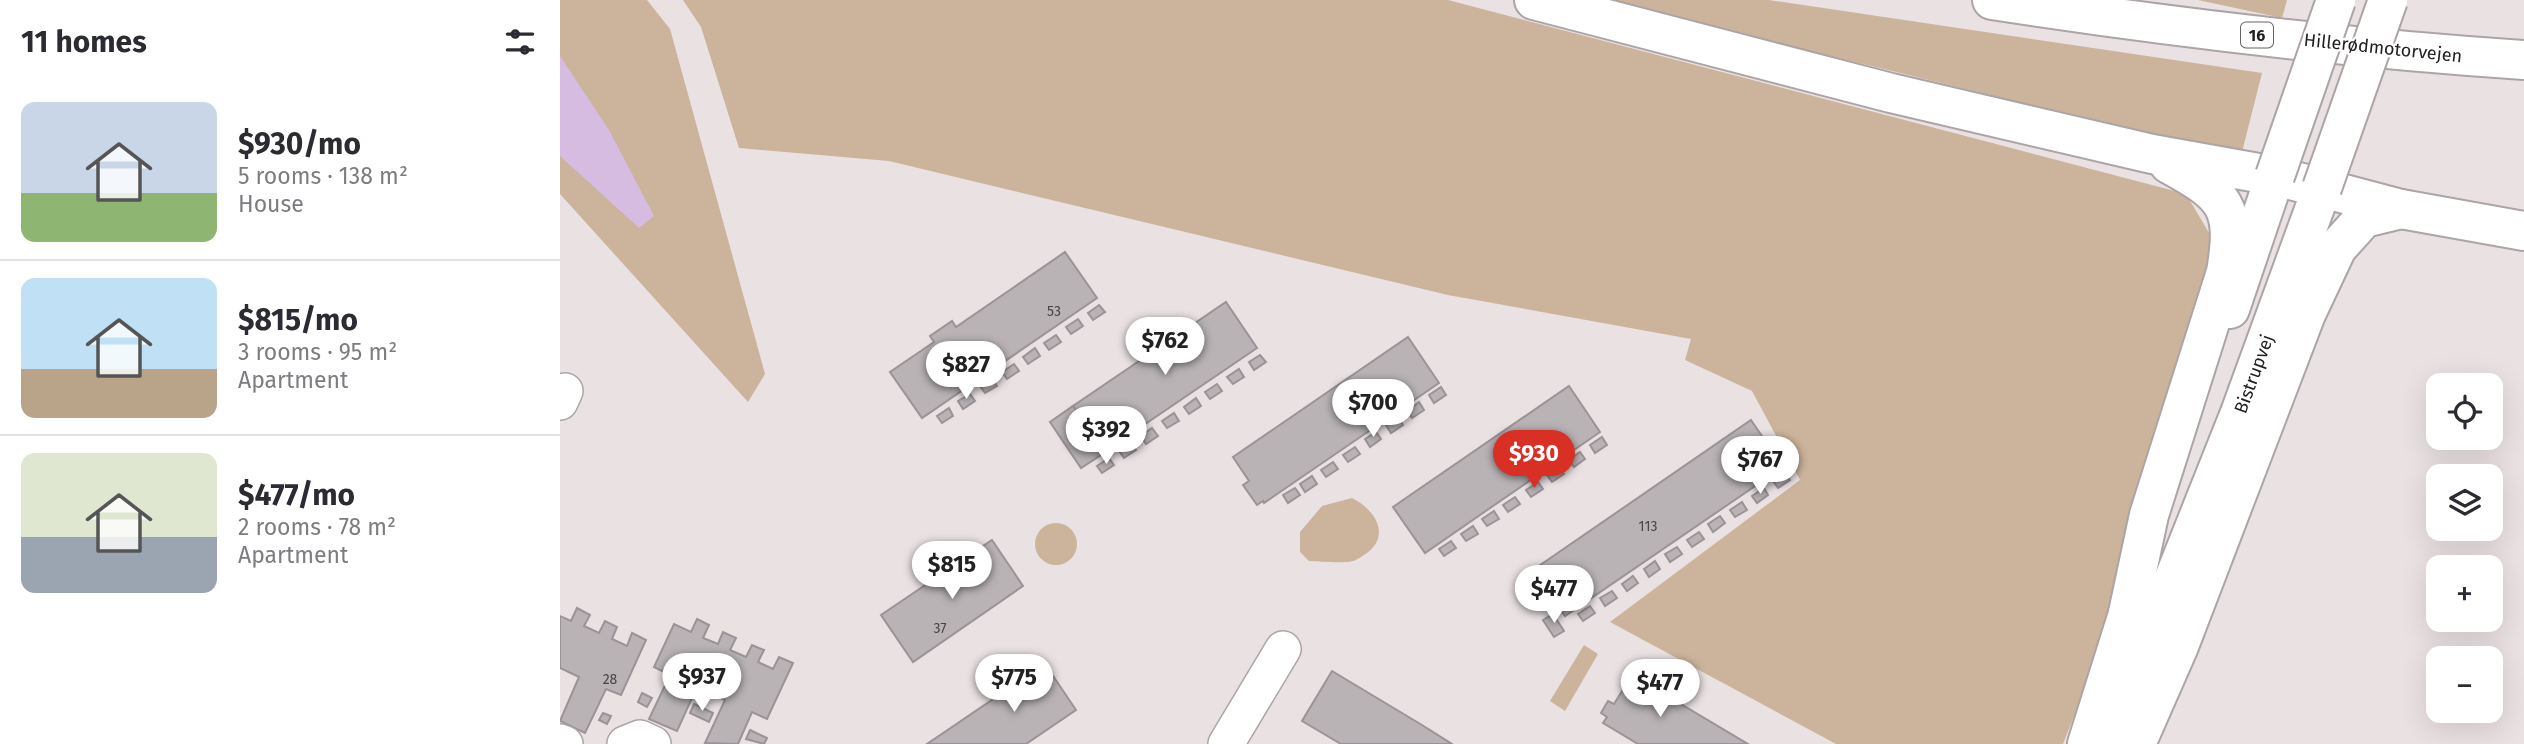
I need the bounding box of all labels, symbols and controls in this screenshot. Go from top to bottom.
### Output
road number: 16 [2241,22,2273,48]
icon: filters [501,23,539,61]
text: 11 homes [21,24,147,60]
street label: Hillerødmotorvejen [2303,29,2463,67]
text: $930/mo [238,126,361,162]
icon: home [77,130,161,214]
text: 5 rooms · 138 m² [238,162,408,190]
text: House [238,190,304,218]
text: $815/mo [238,302,358,338]
house number: 53 [1047,303,1061,320]
icon: home [77,306,161,390]
pin: $762 [1124,318,1206,377]
text: $762 [1141,326,1189,354]
street label: Bistrupvej [2230,331,2278,417]
text: 3 rooms · 95 m² [238,338,397,366]
pin: $827 [925,342,1007,401]
text: $827 [942,350,990,378]
text: Apartment [238,366,348,394]
map controls [2426,373,2503,723]
button: locate [2426,373,2503,450]
pin: $700 [1332,380,1414,439]
text: $700 [1348,388,1398,416]
pin: $392 [1065,406,1147,466]
text: $392 [1082,415,1130,443]
pin: $930 [1493,430,1575,490]
pin: $767 [1719,436,1801,496]
text: $930 [1509,439,1559,467]
text: $767 [1737,445,1783,473]
button: layers [2426,464,2503,541]
text: $477/mo [238,477,355,513]
icon: home [77,481,161,565]
text: 2 rooms · 78 m² [238,513,396,541]
house number: 113 [1639,518,1657,535]
text: Apartment [238,541,348,569]
pin: $815 [911,542,993,601]
text: $815 [928,550,976,578]
button: + [2426,555,2503,632]
pin: $477 [1513,566,1595,625]
text: $477 [1531,574,1577,602]
house number: 37 [933,620,947,637]
button: − [2426,646,2503,723]
pin: $937 [661,654,743,713]
pin: $775 [973,654,1055,714]
pin: $477 [1619,660,1701,719]
text: $937 [678,662,726,690]
text: $775 [991,663,1037,691]
text: $477 [1637,668,1683,696]
house number: 28 [603,671,618,688]

